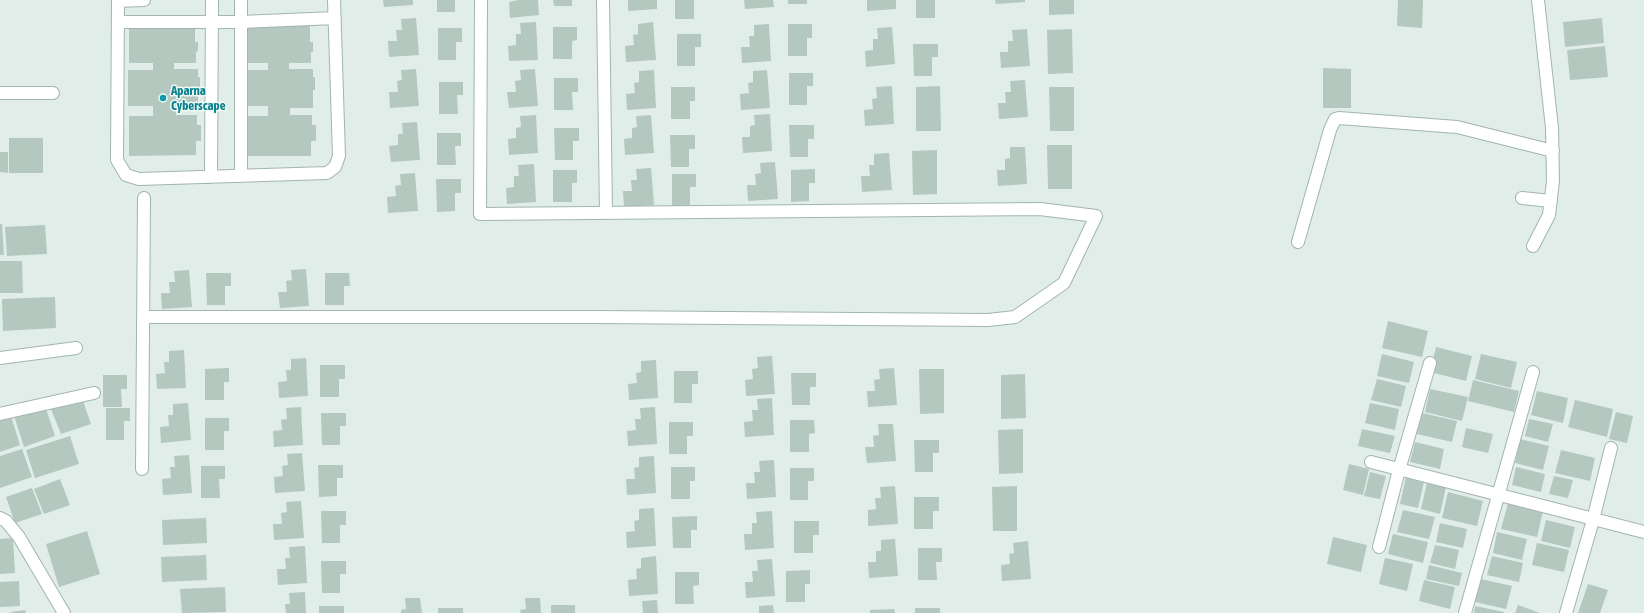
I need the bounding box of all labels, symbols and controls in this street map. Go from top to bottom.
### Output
place label: Aparna Cyberscape [171,83,226,114]
marker: Aparna Cyberscape [158,93,168,103]

